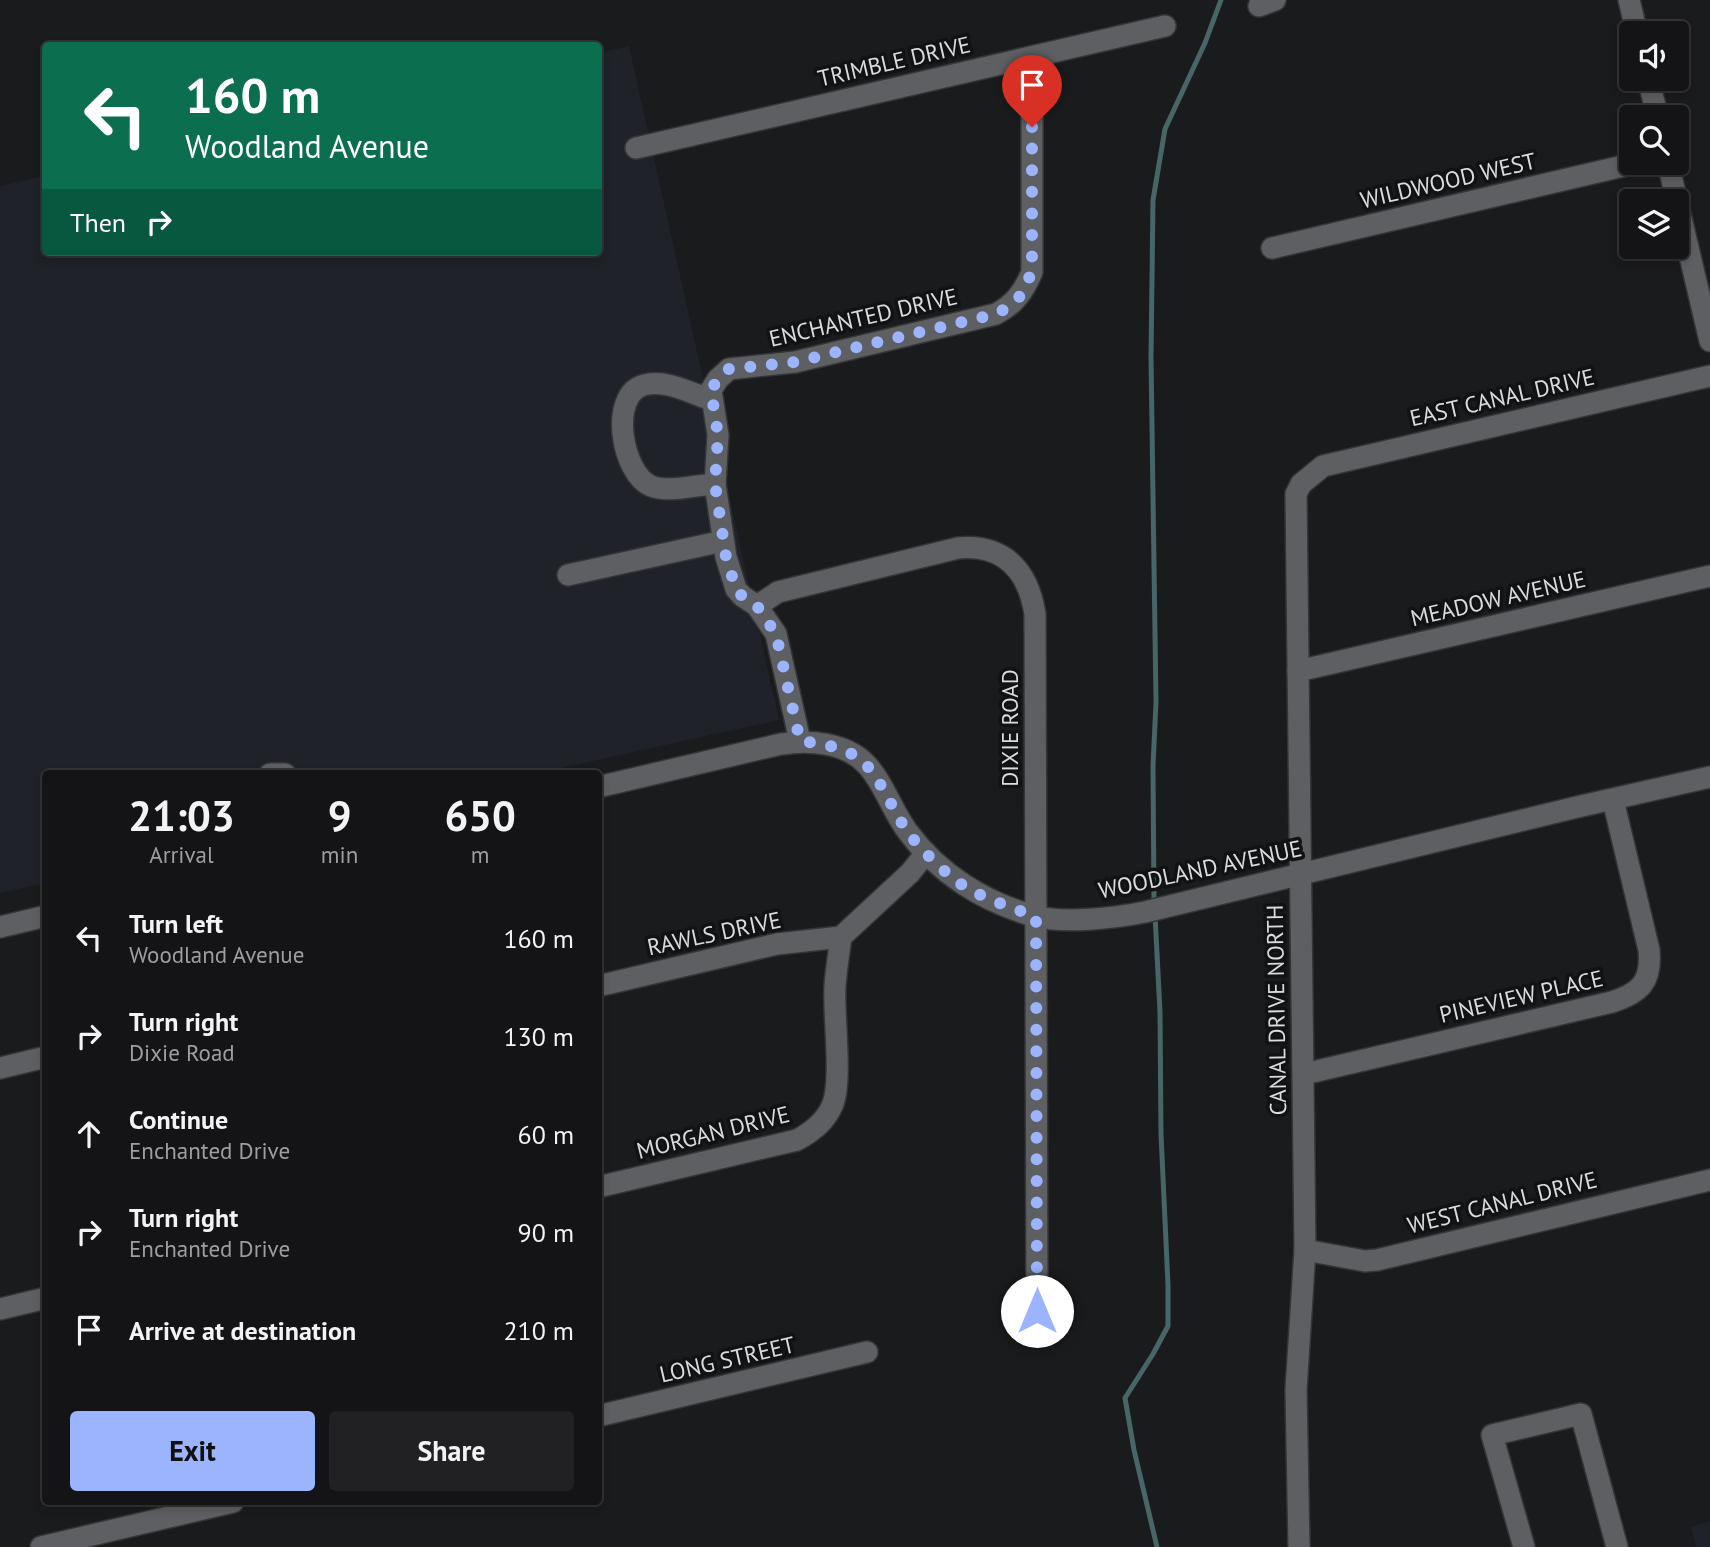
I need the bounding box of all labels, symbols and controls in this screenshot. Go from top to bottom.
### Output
map controls [1619,21,1689,259]
button: sound [1619,21,1689,91]
street label: TRIMBLE DRIVE [815,29,973,93]
pin [1002,55,1062,127]
text: 160 m [185,63,320,127]
icon: arrive [1013,66,1051,104]
icon: left [70,70,161,161]
button: search [1619,105,1689,175]
text: Woodland Avenue [185,125,429,167]
street label: WILDWOOD WEST [1357,146,1539,214]
button: layers [1619,189,1689,259]
icon: right [140,203,178,241]
text: Then [70,206,126,239]
street label: ENCHANTED DRIVE [766,281,960,353]
street label: EAST CANAL DRIVE [1407,362,1597,432]
street label: MEADOW AVENUE [1408,564,1588,632]
street label: DIXIE ROAD [995,669,1024,787]
text: 21:03 [128,788,235,843]
text: 9 [328,788,351,843]
text: 650 [444,788,516,843]
street label: WOODLAND AVENUE [1096,833,1304,905]
text: Arrival [149,840,214,869]
text: min [321,840,358,869]
text: m [471,840,489,869]
street label: CANAL DRIVE NORTH [1260,904,1292,1116]
street label: RAWLS DRIVE [644,905,784,961]
text: Turn left [129,907,223,940]
icon: left [70,919,108,957]
text: 160 m [503,922,574,955]
text: Woodland Avenue [129,940,304,969]
street label: PINEVIEW PLACE [1436,963,1606,1029]
text: Turn right [129,1005,238,1038]
icon: right [70,1017,108,1055]
text: 130 m [503,1020,574,1053]
text: Dixie Road [129,1038,235,1067]
street label: MORGAN DRIVE [634,1099,792,1165]
text: Continue [129,1103,228,1136]
icon: ahead [70,1115,108,1153]
text: 60 m [518,1118,574,1151]
text: Enchanted Drive [129,1136,290,1165]
street label: WEST CANAL DRIVE [1404,1164,1600,1240]
text: Turn right [129,1201,238,1234]
icon: right [70,1213,108,1251]
text: 90 m [518,1216,574,1249]
text: Enchanted Drive [129,1234,290,1263]
position arrow [1000,1274,1074,1348]
icon: arrive [70,1311,108,1349]
text: Arrive at destination [129,1314,356,1347]
text: 210 m [503,1314,574,1347]
street label: LONG STREET [657,1329,798,1389]
button: Exit [70,1411,315,1491]
button: Share [329,1411,574,1491]

